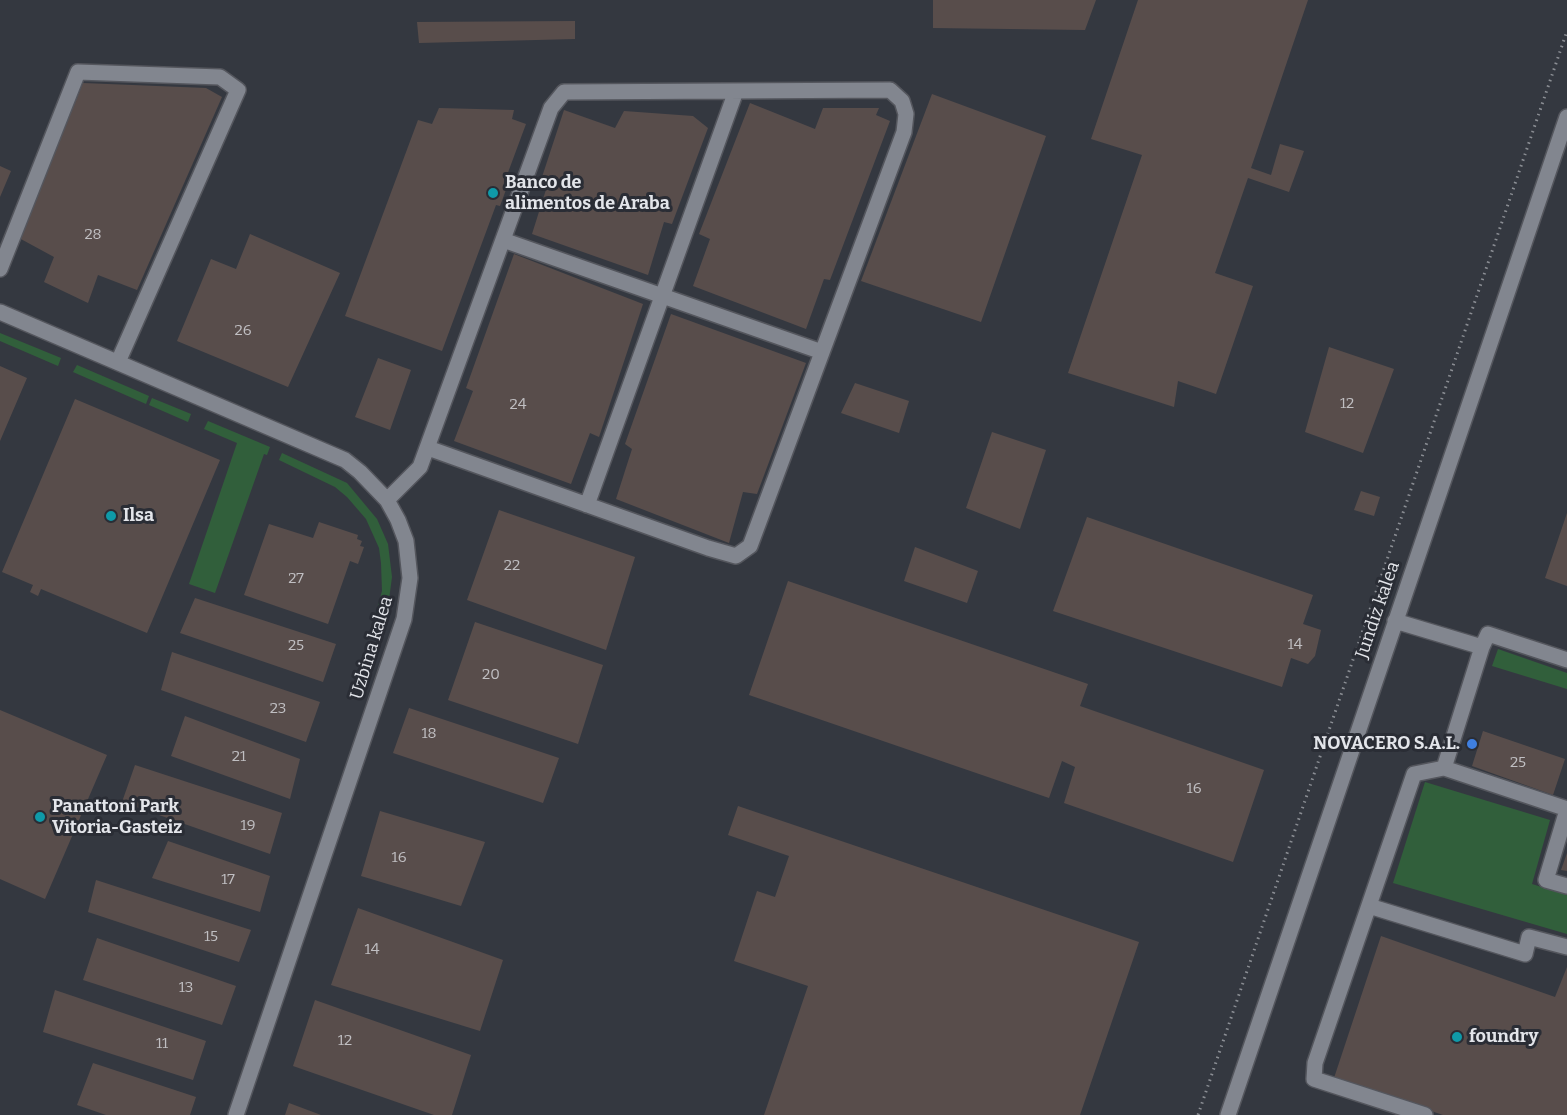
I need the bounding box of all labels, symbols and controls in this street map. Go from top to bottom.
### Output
place label: Banco de alimentos de Araba [505,172,670,214]
marker: Banco de alimentos de Araba [486,186,500,200]
house number: 28 [84,226,102,244]
house number: 26 [235,322,251,340]
house number: 12 [1340,395,1354,413]
house number: 24 [510,396,526,414]
place label: Ilsa [123,505,154,527]
marker: Ilsa [104,509,118,523]
house number: 22 [504,557,520,575]
street label: Jundiz kalea [1351,559,1405,661]
house number: 27 [288,570,304,588]
street label: Uzbina kalea [346,594,398,702]
house number: 14 [1288,636,1302,654]
house number: 25 [288,637,304,655]
house number: 20 [482,666,500,684]
house number: 23 [270,700,286,718]
house number: 18 [421,725,437,743]
place label: NOVACERO S.A.L. [1313,733,1460,755]
marker: NOVACERO S.A.L. [1465,737,1479,751]
house number: 21 [232,748,246,766]
house number: 25 [1510,754,1526,772]
house number: 16 [1187,780,1201,798]
place label: Panattoni Park Vitoria-Gasteiz [52,796,182,838]
marker: Panattoni Park Vitoria-Gasteiz [33,810,47,824]
house number: 19 [241,817,255,835]
house number: 16 [392,849,406,867]
house number: 17 [221,871,235,889]
house number: 15 [204,928,218,946]
house number: 14 [365,941,379,959]
house number: 13 [179,979,193,997]
place label: foundry [1469,1026,1539,1048]
marker: foundry [1450,1030,1464,1044]
house number: 12 [338,1032,352,1050]
house number: 11 [156,1035,168,1053]

